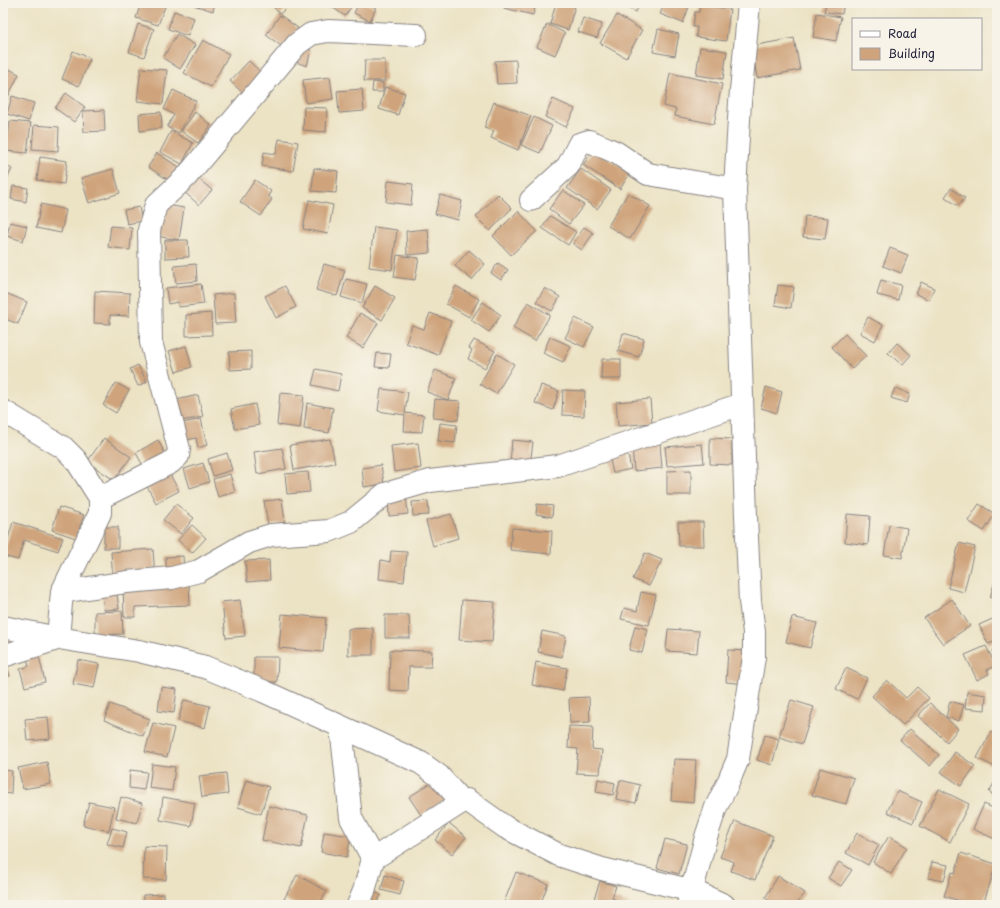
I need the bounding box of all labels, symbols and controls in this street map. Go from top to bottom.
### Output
legend [852,18,982,70]
text: Road [888,24,917,42]
text: Building [888,44,935,62]

